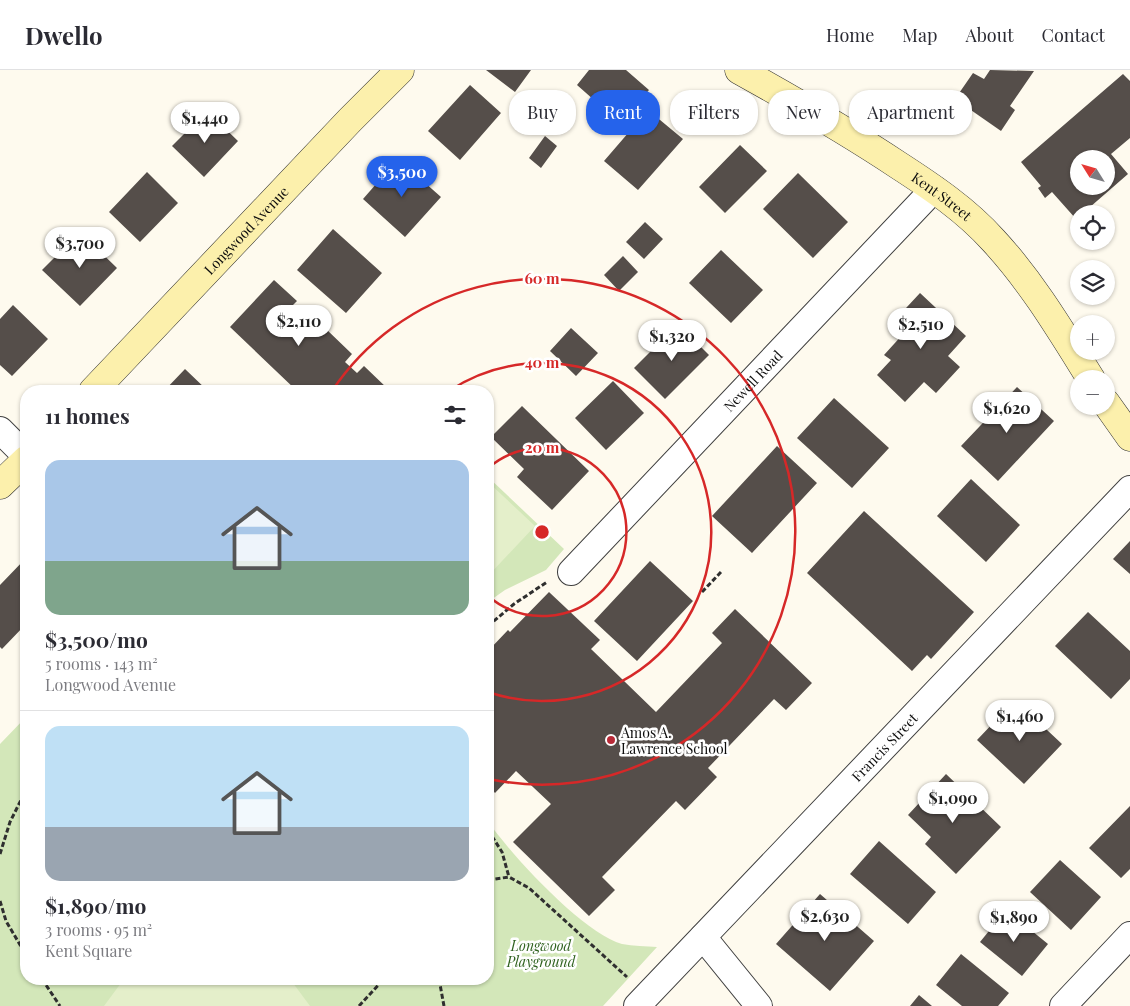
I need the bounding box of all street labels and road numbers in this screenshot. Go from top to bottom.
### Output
street label: Kent Street [908,167,977,225]
street label: Longwood Avenue [199,182,292,278]
street label: Newell Road [719,346,786,415]
street label: Francis Street [847,708,922,785]

